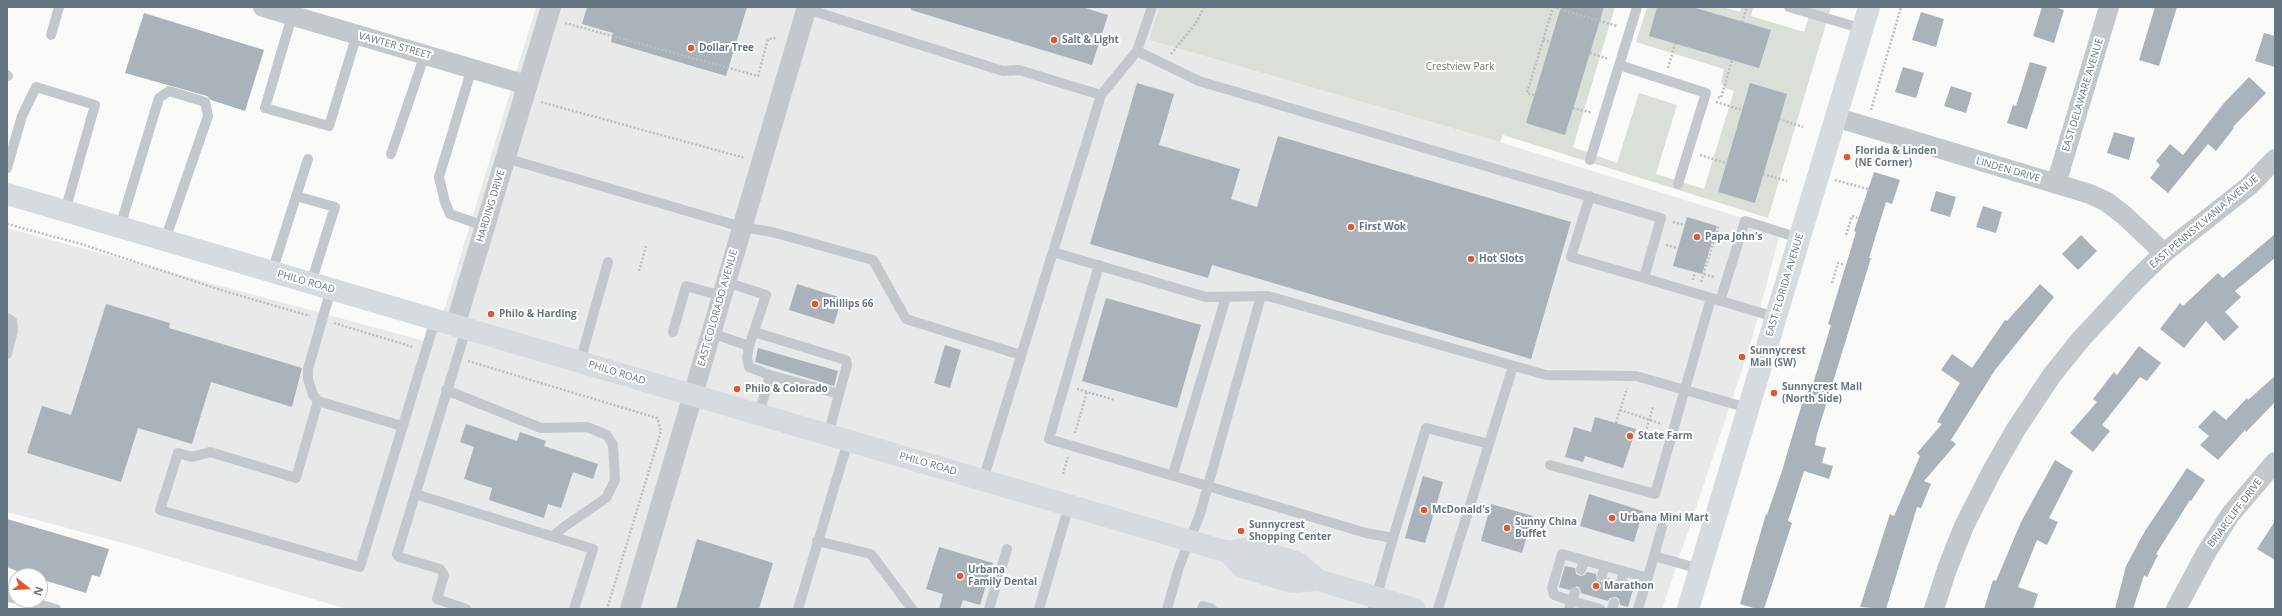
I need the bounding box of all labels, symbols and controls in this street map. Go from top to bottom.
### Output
street label: VAWTER STREET [357,30,433,62]
place label: Salt & Light [1062,34,1119,46]
marker: Salt & Light [1049,35,1059,45]
street label: EAST DELAWARE AVENUE [2060,37,2106,153]
place label: Dollar Tree [699,42,754,54]
marker: Dollar Tree [686,43,696,53]
park label: Crestview Park [1426,61,1494,73]
place label: Florida & Linden (NE Corner) [1855,145,1936,168]
marker: Florida & Linden (NE Corner) [1842,152,1852,162]
street label: LINDEN DRIVE [1975,155,2041,185]
street label: HARDING DRIVE [474,168,508,244]
street label: EAST PENNSYLVANIA AVENUE [2147,173,2261,271]
place label: First Wok [1359,221,1406,233]
marker: First Wok [1346,222,1356,232]
place label: Papa John's [1705,231,1763,243]
marker: Papa John's [1692,232,1702,242]
street label: EAST FLORIDA AVENUE [1764,232,1806,338]
street label: EAST COLORADO AVENUE [696,248,740,368]
place label: Hot Slots [1479,253,1524,265]
marker: Hot Slots [1466,254,1476,264]
street label: PHILO ROAD [276,268,336,296]
place label: Phillips 66 [823,298,873,310]
marker: Phillips 66 [810,299,820,309]
place label: Philo & Harding [499,308,577,320]
marker: Philo & Harding [486,309,496,319]
place label: Sunnycrest Mall (SW) [1750,345,1806,368]
marker: Sunnycrest Mall (SW) [1737,352,1747,362]
street label: PHILO ROAD [587,359,647,387]
place label: Sunnycrest Mall (North Side) [1782,381,1862,404]
place label: Philo & Colorado [745,383,828,395]
marker: Philo & Colorado [732,384,742,394]
marker: Sunnycrest Mall (North Side) [1769,388,1779,398]
place label: State Farm [1638,430,1693,442]
marker: State Farm [1625,431,1635,441]
street label: PHILO ROAD [898,450,958,478]
street label: BRIARCLIFF DRIVE [2205,476,2265,550]
place label: McDonald's [1432,504,1490,516]
marker: McDonald's [1419,505,1429,515]
place label: Urbana Mini Mart [1620,512,1709,524]
marker: Urbana Mini Mart [1607,513,1617,523]
place label: Sunny China Buffet [1515,516,1577,540]
place label: Sunnycrest Shopping Center [1249,519,1331,542]
marker: Sunny China Buffet [1502,523,1512,533]
marker: Sunnycrest Shopping Center [1236,526,1246,536]
place label: Urbana Family Dental [968,564,1037,588]
north arrow [8,568,48,608]
marker: Urbana Family Dental [955,571,965,581]
place label: Marathon [1604,580,1654,592]
marker: Marathon [1591,581,1601,591]
text: N [31,585,47,598]

